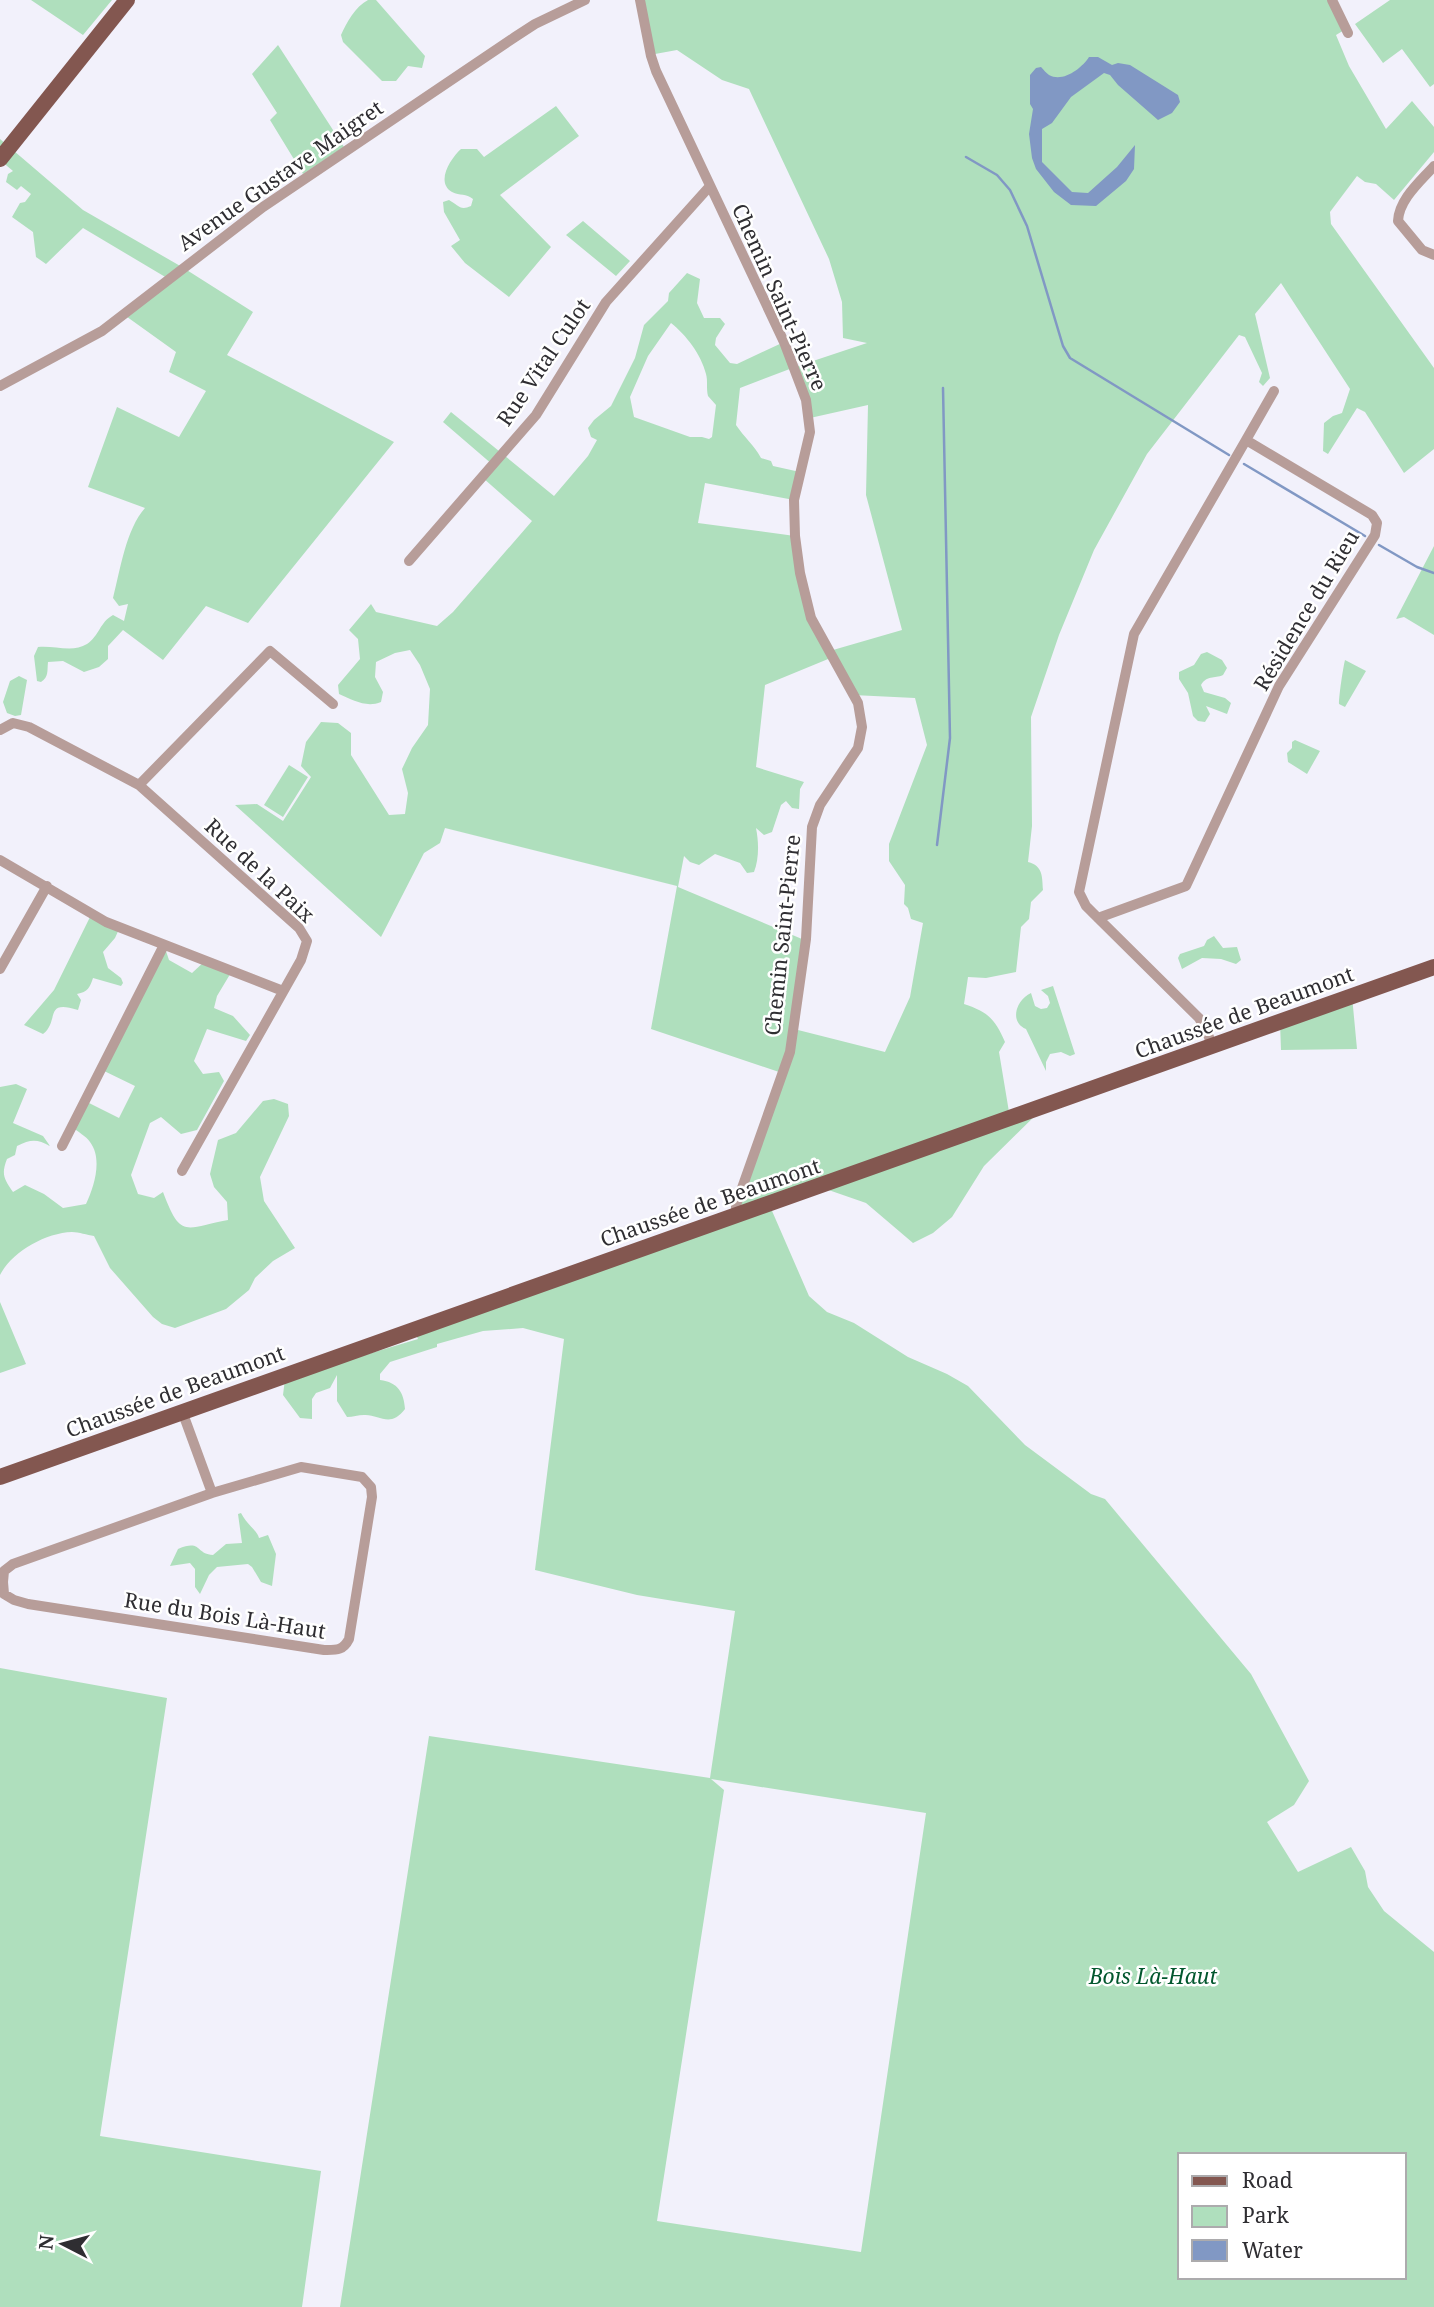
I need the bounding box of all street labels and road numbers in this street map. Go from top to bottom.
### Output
street label: Avenue Gustave Maigret [172,93,388,257]
street label: Chemin Saint-Pierre [726,199,834,395]
street label: Rue Vital Culot [490,293,596,431]
street label: Résidence du Rieu [1247,524,1365,696]
street label: Rue de la Paix [199,812,322,929]
street label: Chemin Saint-Pierre [758,833,806,1037]
street label: Chaussée de Beaumont [1131,959,1357,1065]
street label: Chaussée de Beaumont [596,1151,824,1253]
street label: Chaussée de Beaumont [62,1338,288,1444]
street label: Rue du Bois Là-Haut [122,1585,328,1645]

